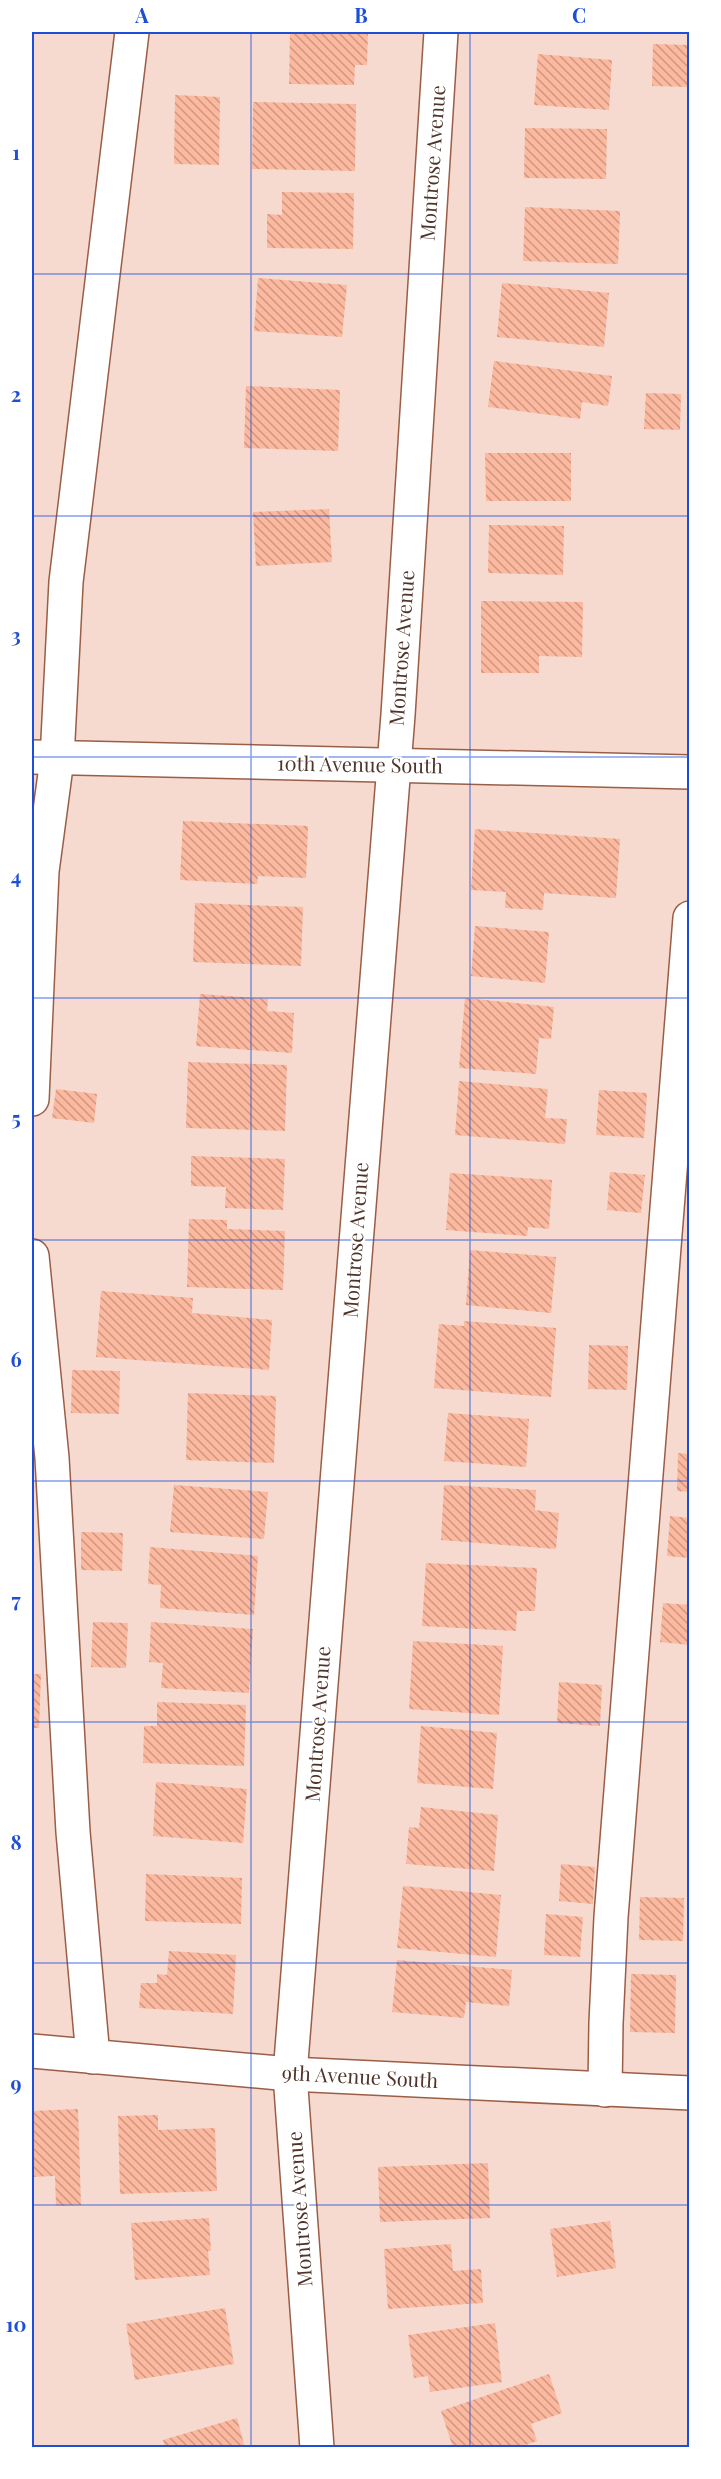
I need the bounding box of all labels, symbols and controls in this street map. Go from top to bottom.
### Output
text: A [134,1,149,28]
text: B [354,1,368,28]
text: C [572,1,586,28]
street label: Montrose Avenue [413,84,450,242]
text: 1 [12,138,20,165]
text: 2 [11,380,21,407]
street label: Montrose Avenue [382,569,419,727]
text: 3 [11,621,21,648]
street label: 10th Avenue South [277,749,443,778]
text: 4 [11,862,21,889]
text: 5 [11,1104,21,1131]
street label: Montrose Avenue [336,1161,373,1319]
text: 6 [10,1345,22,1372]
text: 7 [11,1586,21,1613]
street label: Montrose Avenue [298,1645,335,1803]
text: 8 [10,1828,22,1855]
street label: 9th Avenue South [281,2058,439,2093]
text: 9 [10,2069,22,2096]
street label: Montrose Avenue [280,2130,317,2288]
text: 10 [6,2310,26,2337]

